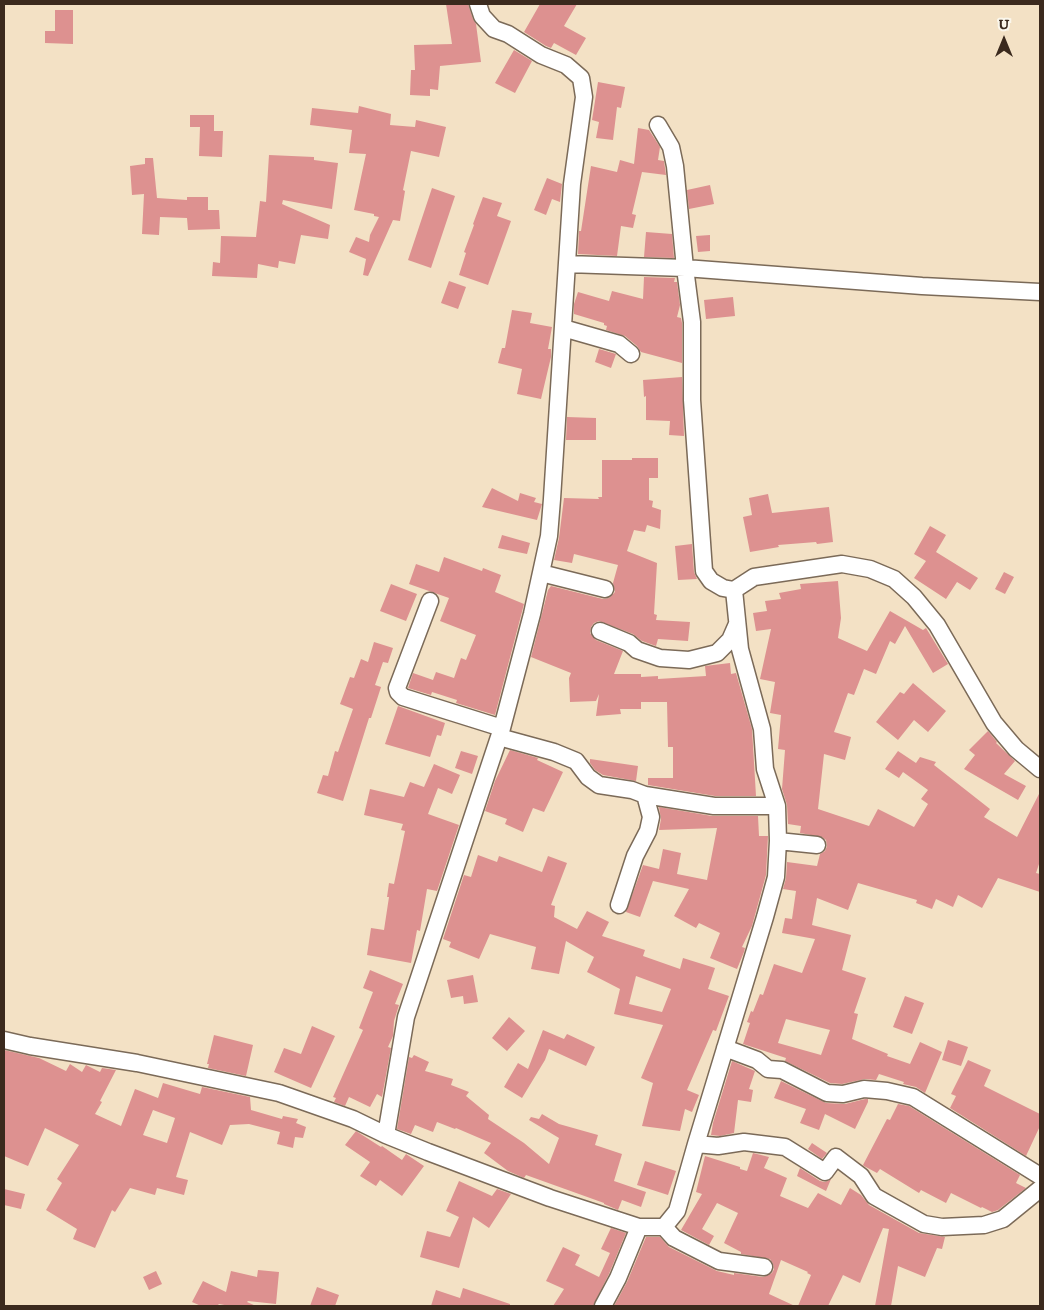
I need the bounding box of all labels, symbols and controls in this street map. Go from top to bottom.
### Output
north arrow [979,15,1029,65]
text: U [999,16,1009,34]

